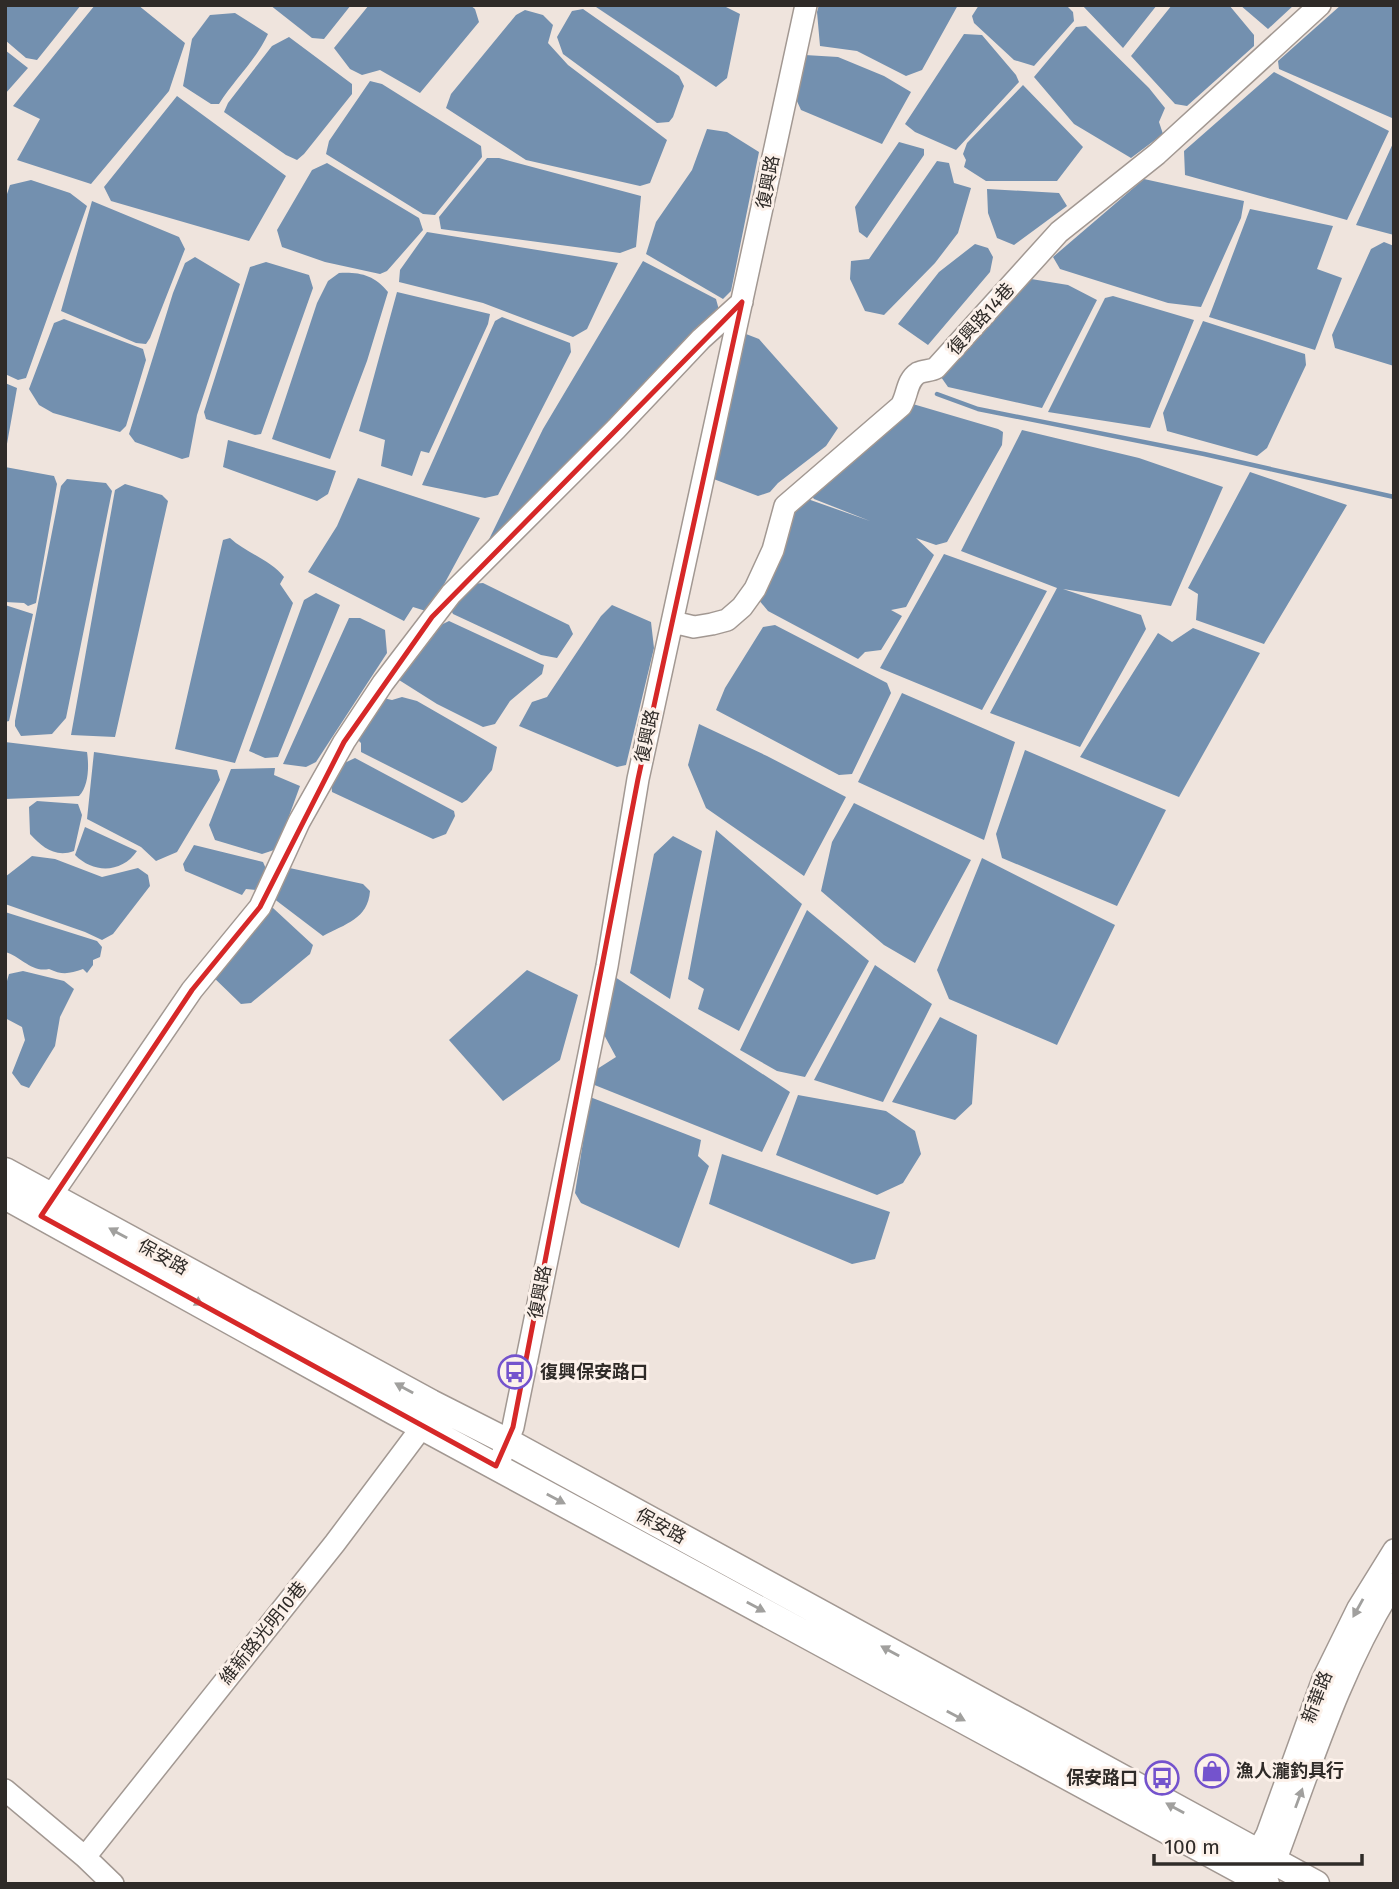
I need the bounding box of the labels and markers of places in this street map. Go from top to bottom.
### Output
bus stop icon: 復興保安路口 [496,1353,534,1391]
place label: 復興保安路口 [540,1361,648,1383]
shop icon: 漁人瀧釣具行 [1193,1752,1231,1790]
bus stop icon: 保安路口 [1143,1759,1181,1797]
place label: 漁人瀧釣具行 [1236,1760,1344,1782]
place label: 保安路口 [1066,1767,1138,1789]

